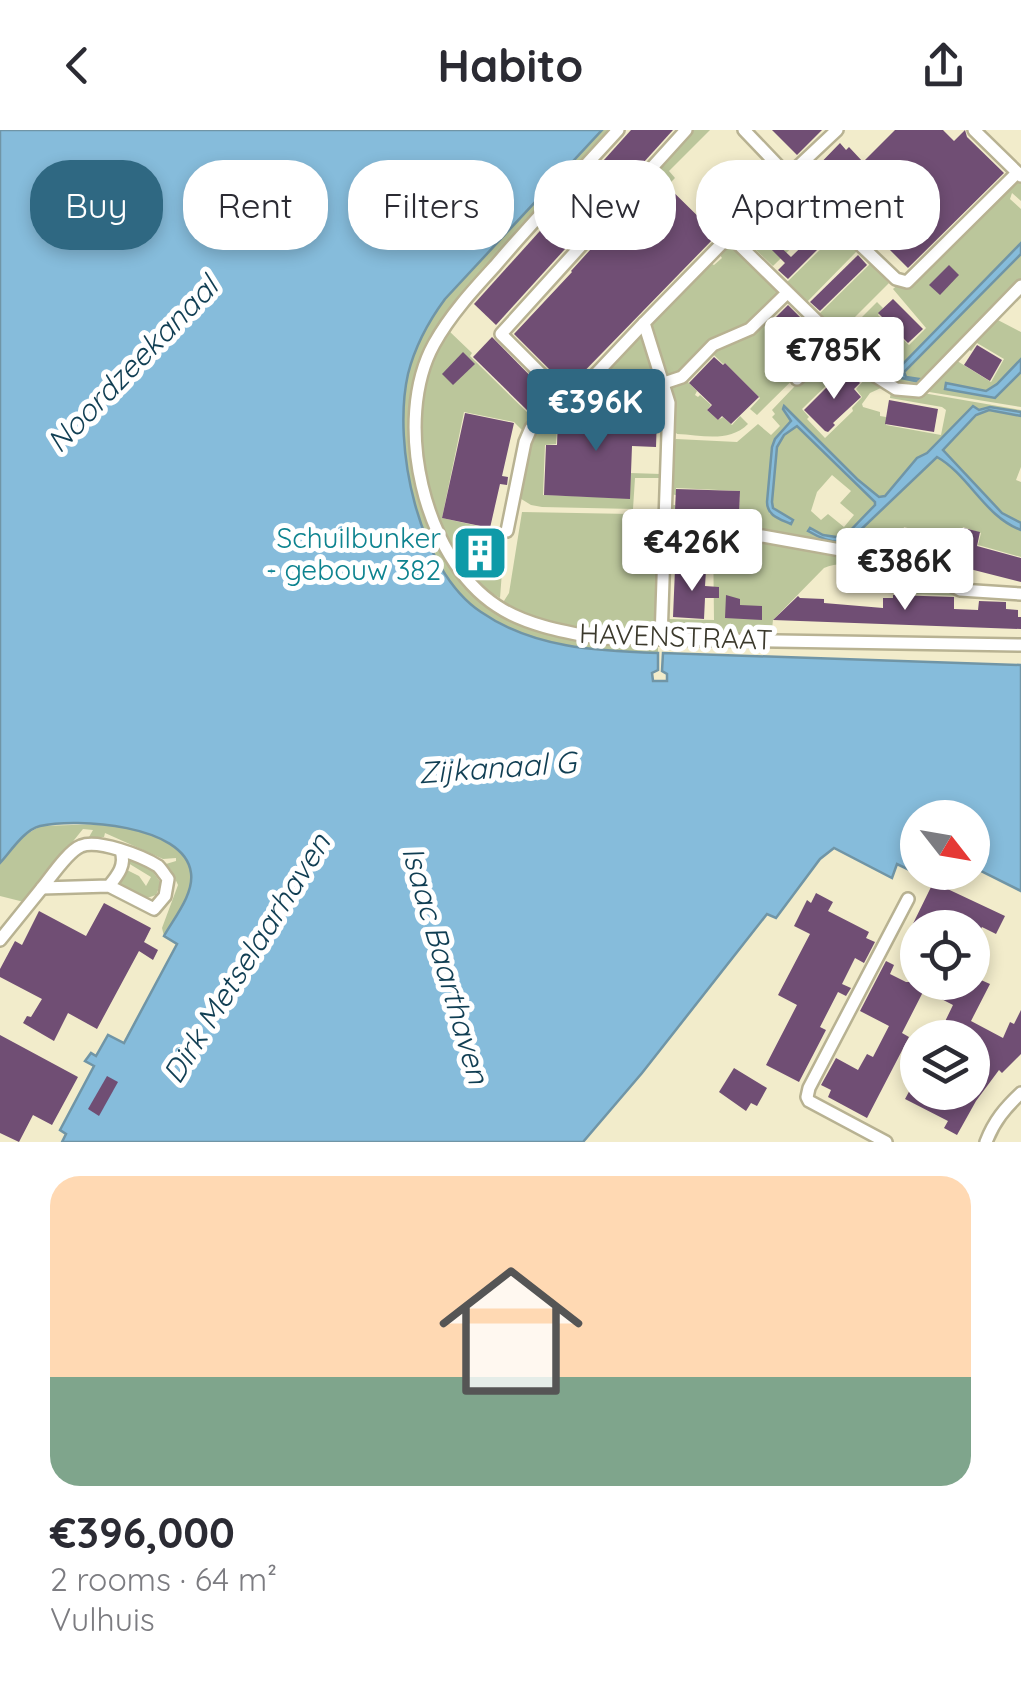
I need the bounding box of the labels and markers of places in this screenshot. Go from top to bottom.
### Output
pin: €785K [764,317,904,402]
pin: €396K [526,369,666,454]
pin: €426K [622,509,762,594]
place label: Schuilbunker - gebouw 382 [266,520,441,587]
building icon: Schuilbunker - gebouw 382 [450,523,510,583]
pin: €386K [835,528,975,613]

